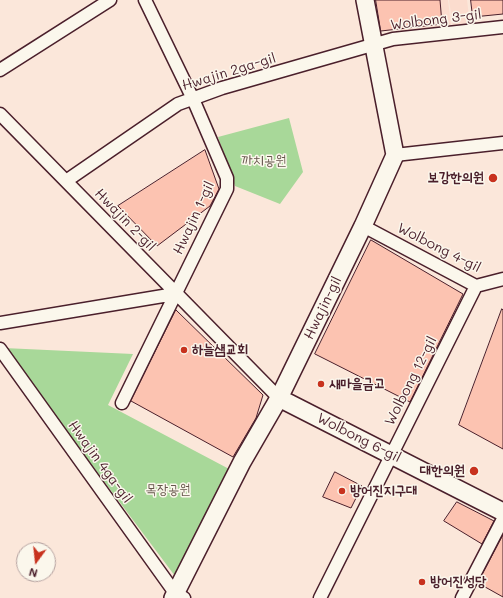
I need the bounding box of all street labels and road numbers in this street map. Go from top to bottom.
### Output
street label: Wolbong 3-gil [389,6,483,34]
street label: Hwajin 2ga-gil [180,50,278,94]
street label: Hwajin 1-gil [170,179,218,257]
street label: Hwajin 2-gil [91,185,159,255]
street label: Wolbong 4-gil [394,220,484,276]
street label: Hwajin-gil [301,274,345,342]
street label: Wolbong 12-gil [381,334,441,428]
street label: Wolbong 6-gil [314,410,404,466]
street label: Hwajin 4ga-gil [64,418,136,506]

